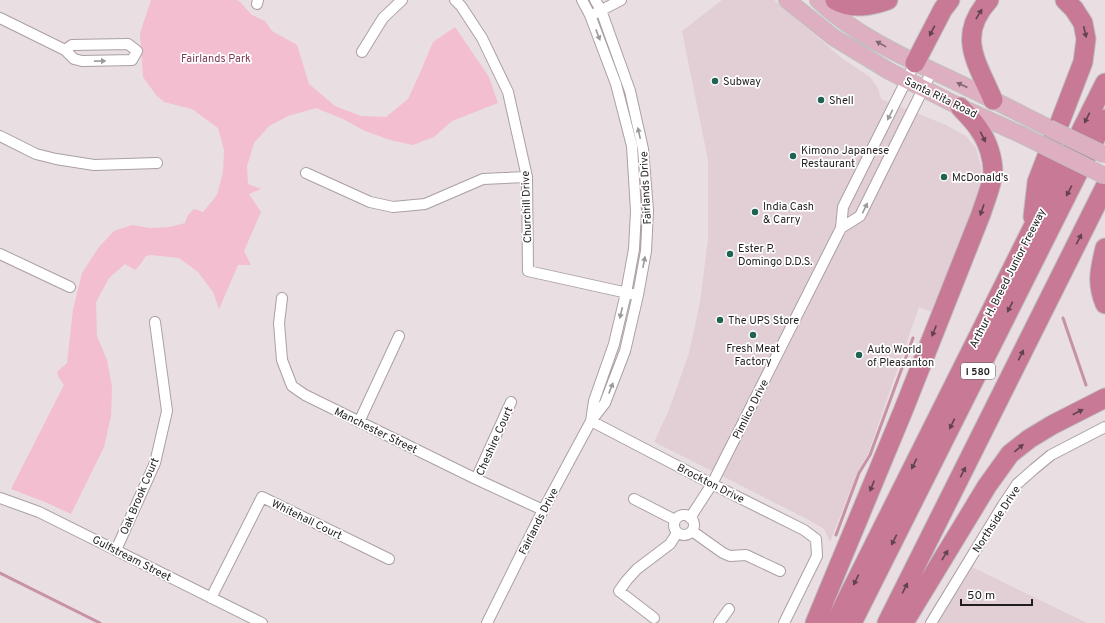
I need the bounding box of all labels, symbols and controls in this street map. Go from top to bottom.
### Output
one-way arrow [975,8,982,19]
one-way arrow [929,25,935,37]
one-way arrow [1082,26,1088,39]
one-way arrow [596,30,602,42]
one-way arrow [875,41,887,47]
park label: Fairlands Park [181,52,251,66]
one-way arrow [94,57,106,64]
street label: Santa Rita Road [902,74,979,121]
place label: Subway [723,75,761,89]
marker: Subway [710,76,720,86]
one-way arrow [957,82,968,88]
place label: Shell [829,94,854,108]
marker: Shell [816,95,826,105]
one-way arrow [886,109,893,121]
one-way arrow [1084,112,1091,123]
one-way arrow [636,127,642,139]
one-way arrow [980,131,986,142]
place label: Kimono Japanese Restaurant [801,144,889,171]
street label: Fairlands Drive [637,151,655,225]
marker: Kimono Japanese Restaurant [788,151,798,161]
street label: Churchill Drive [519,170,535,243]
place label: McDonald's [952,171,1008,185]
marker: McDonald's [939,172,949,182]
one-way arrow [1066,186,1072,197]
place label: India Cash & Carry [763,200,814,227]
one-way arrow [861,202,868,214]
one-way arrow [979,205,985,217]
street label: Arthur H. Breed Junior Freeway [966,206,1049,351]
marker: India Cash & Carry [750,207,760,217]
one-way arrow [1076,233,1082,245]
place label: Ester P. Domingo D.D.S. [738,242,813,269]
marker: Ester P. Domingo D.D.S. [725,249,735,259]
one-way arrow [641,256,647,268]
one-way arrow [1007,302,1013,313]
one-way arrow [618,307,624,319]
place label: The UPS Store [728,314,799,328]
marker: The UPS Store [715,315,725,325]
one-way arrow [931,325,937,337]
marker: Fresh Meat Factory [748,330,758,340]
place label: Fresh Meat Factory [726,342,780,369]
place label: Auto World of Pleasanton [867,343,934,370]
marker: Auto World of Pleasanton [854,350,864,360]
one-way arrow [1018,350,1024,361]
road number: I 580 [961,363,995,379]
street label: Pimlico Drive [730,377,772,442]
one-way arrow [609,381,615,393]
street label: Manchester Street [332,405,419,457]
street label: Cheshire Court [473,405,516,478]
one-way arrow [1073,409,1084,415]
one-way arrow [949,418,955,429]
one-way arrow [1013,443,1024,452]
street label: Oak Brook Court [117,456,162,537]
one-way arrow [911,458,917,470]
street label: Brockton Drive [675,461,747,507]
one-way arrow [960,466,966,478]
one-way arrow [868,480,874,492]
street label: Northside Drive [970,483,1024,556]
street label: Fairlands Drive [516,486,562,557]
street label: Whitehall Court [269,497,344,543]
street label: Gulfstream Street [90,533,173,585]
one-way arrow [890,534,897,546]
one-way arrow [942,549,949,561]
one-way arrow [853,574,859,586]
scale bar [961,581,1032,607]
one-way arrow [902,582,908,594]
text: 50 m [967,588,995,604]

